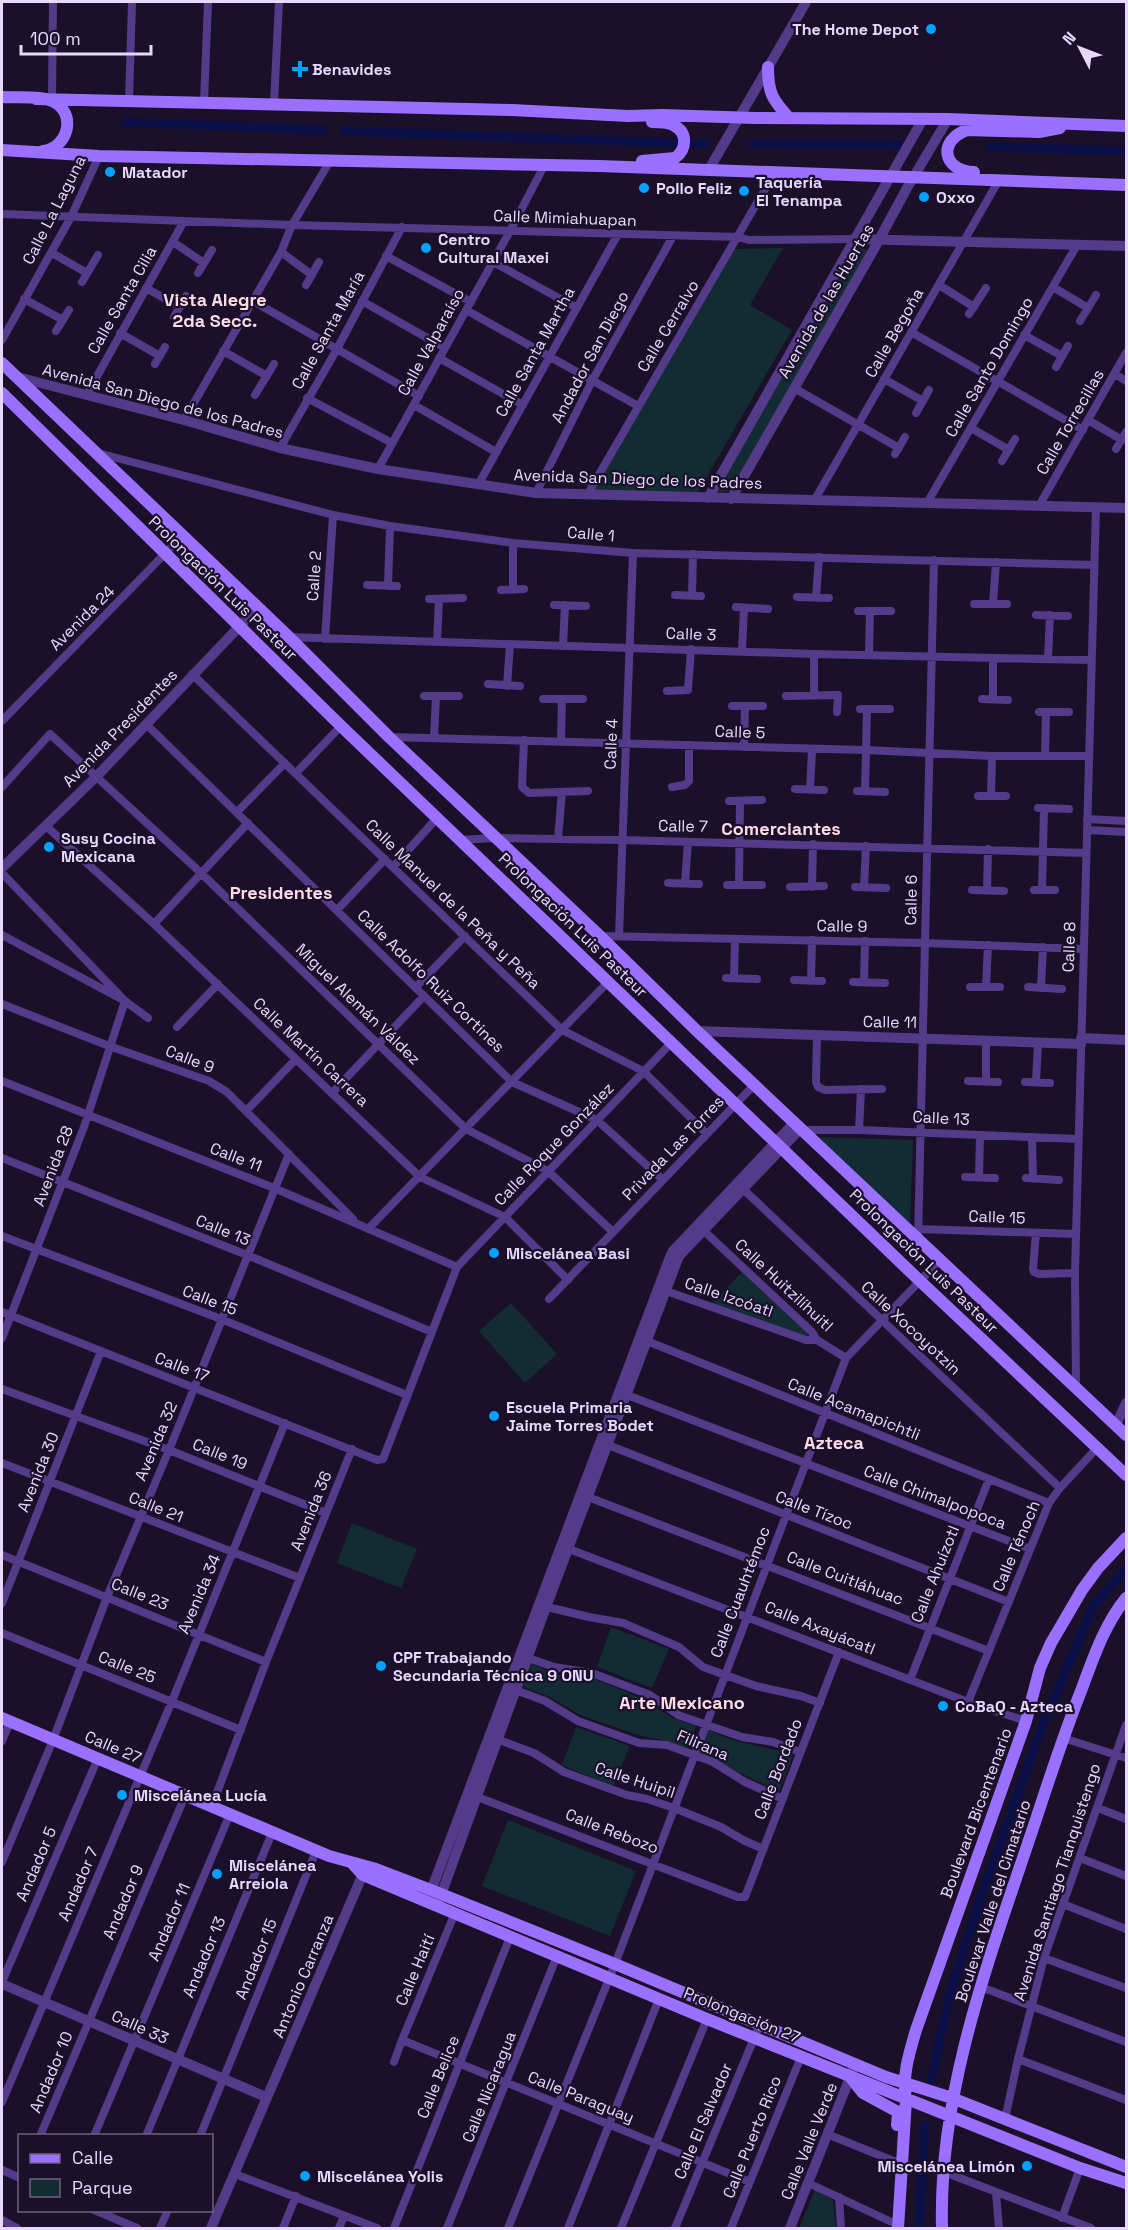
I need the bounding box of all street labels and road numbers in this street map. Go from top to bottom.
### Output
street label: Calle La Laguna [17,152,91,268]
street label: Calle Mimiahuapan [493,205,637,231]
street label: Avenida de las Huertas [773,220,879,382]
street label: Calle Santa Cilia [83,242,161,358]
street label: Calle Santa María [287,267,369,393]
street label: Calle Cerralvo [632,276,704,376]
street label: Calle Santa Martha [491,283,579,421]
street label: Calle Begoña [860,284,928,382]
street label: Calle Valparaíso [393,285,469,399]
street label: Andador San Diego [546,287,634,427]
street label: Calle Santo Domingo [940,293,1038,441]
street label: Avenida San Diego de los Padres [40,359,286,443]
street label: Calle Torrecillas [1031,366,1109,478]
street label: Avenida San Diego de los Padres [513,464,763,494]
street label: Prolongación Luis Pasteur [144,511,302,665]
street label: Calle 1 [566,521,616,547]
street label: Calle 2 [302,550,326,602]
street label: Avenida 24 [45,581,119,655]
street label: Calle 3 [665,623,717,645]
street label: Avenida Presidentes [58,664,182,792]
street label: Calle 4 [600,718,622,770]
street label: Calle 5 [714,721,766,743]
street label: Calle Manuel de la Peña y Peña [361,815,545,993]
street label: Calle 7 [658,815,708,837]
street label: Prolongación Luis Pasteur [494,848,652,1002]
street label: Calle 6 [900,874,922,926]
street label: Calle Adolfo Ruiz Cortines [353,905,509,1057]
street label: Calle 9 [816,915,868,937]
street label: Calle 8 [1058,921,1080,973]
street label: Miguel Alemán Váldez [291,939,425,1069]
street label: Calle Martín Carrera [249,993,373,1111]
street label: Calle 11 [863,1011,917,1033]
street label: Calle 9 [163,1040,217,1078]
street label: Calle Roque González [490,1078,618,1210]
street label: Privada Las Torres [618,1091,728,1205]
street label: Calle 13 [912,1106,970,1130]
street label: Avenida 28 [28,1123,78,1209]
street label: Calle 11 [207,1137,265,1177]
street label: Prolongación Luis Pasteur [845,1184,1003,1338]
street label: Calle 15 [968,1206,1026,1228]
street label: Calle 13 [193,1210,253,1250]
street label: Calle Huitzilíhuitl [730,1234,838,1336]
street label: Calle Izcóatl [682,1272,776,1322]
street label: Calle Xocoyotzin [857,1276,965,1380]
street label: Calle 15 [180,1280,240,1320]
street label: Calle 17 [152,1347,212,1387]
street label: Calle Acamapichtli [785,1373,923,1445]
street label: Avenida 32 [130,1398,182,1484]
street label: Avenida 30 [12,1429,64,1515]
street label: Calle 19 [189,1434,251,1474]
street label: Calle Chimalpopoca [861,1460,1009,1534]
street label: Avenida 36 [285,1468,337,1554]
street label: Calle Tízoc [772,1486,856,1534]
street label: Calle 21 [126,1487,186,1527]
street label: Calle Ténoch [987,1497,1045,1595]
street label: Calle Ahuízotl [906,1522,964,1626]
street label: Calle Cuauhtémoc [705,1523,775,1661]
street label: Calle Cuitláhuac [784,1546,906,1610]
street label: Avenida 34 [173,1551,225,1637]
street label: Calle 23 [108,1573,172,1615]
street label: Calle Axayácatl [762,1596,878,1660]
street label: Calle 25 [95,1646,159,1688]
street label: Calle Bordado [749,1715,807,1823]
street label: Filirana [674,1725,732,1765]
street label: Boulevard Bicentenario [935,1725,1017,1901]
street label: Calle 27 [82,1726,144,1768]
street label: Calle Huipil [592,1757,678,1803]
street label: Avenida Santiago Tianquistengo [1009,1761,1105,2003]
street label: Boulevar Valle del Cimatario [950,1797,1036,2005]
street label: Calle Rebozo [562,1804,662,1858]
street label: Andador 5 [11,1823,61,1905]
street label: Andador 7 [53,1844,103,1924]
street label: Andador 9 [98,1861,148,1943]
street label: Andador 11 [143,1880,195,1964]
street label: Antonio Carranza [268,1911,338,2041]
street label: Andador 13 [178,1913,230,2001]
street label: Andador 15 [230,1915,282,2003]
street label: Calle Haití [391,1931,440,2009]
street label: Prolongación 27 [681,1982,803,2048]
street label: Calle 33 [108,2005,172,2049]
street label: Andador 10 [24,2028,78,2116]
street label: Calle Nicaragua [457,2028,521,2146]
street label: Calle Belice [412,2032,464,2122]
street label: Calle El Salvador [669,2060,737,2182]
street label: Calle Paraguay [525,2066,637,2128]
street label: Calle Puerto Rico [718,2073,786,2201]
street label: Calle Valle Verde [776,2079,842,2203]

